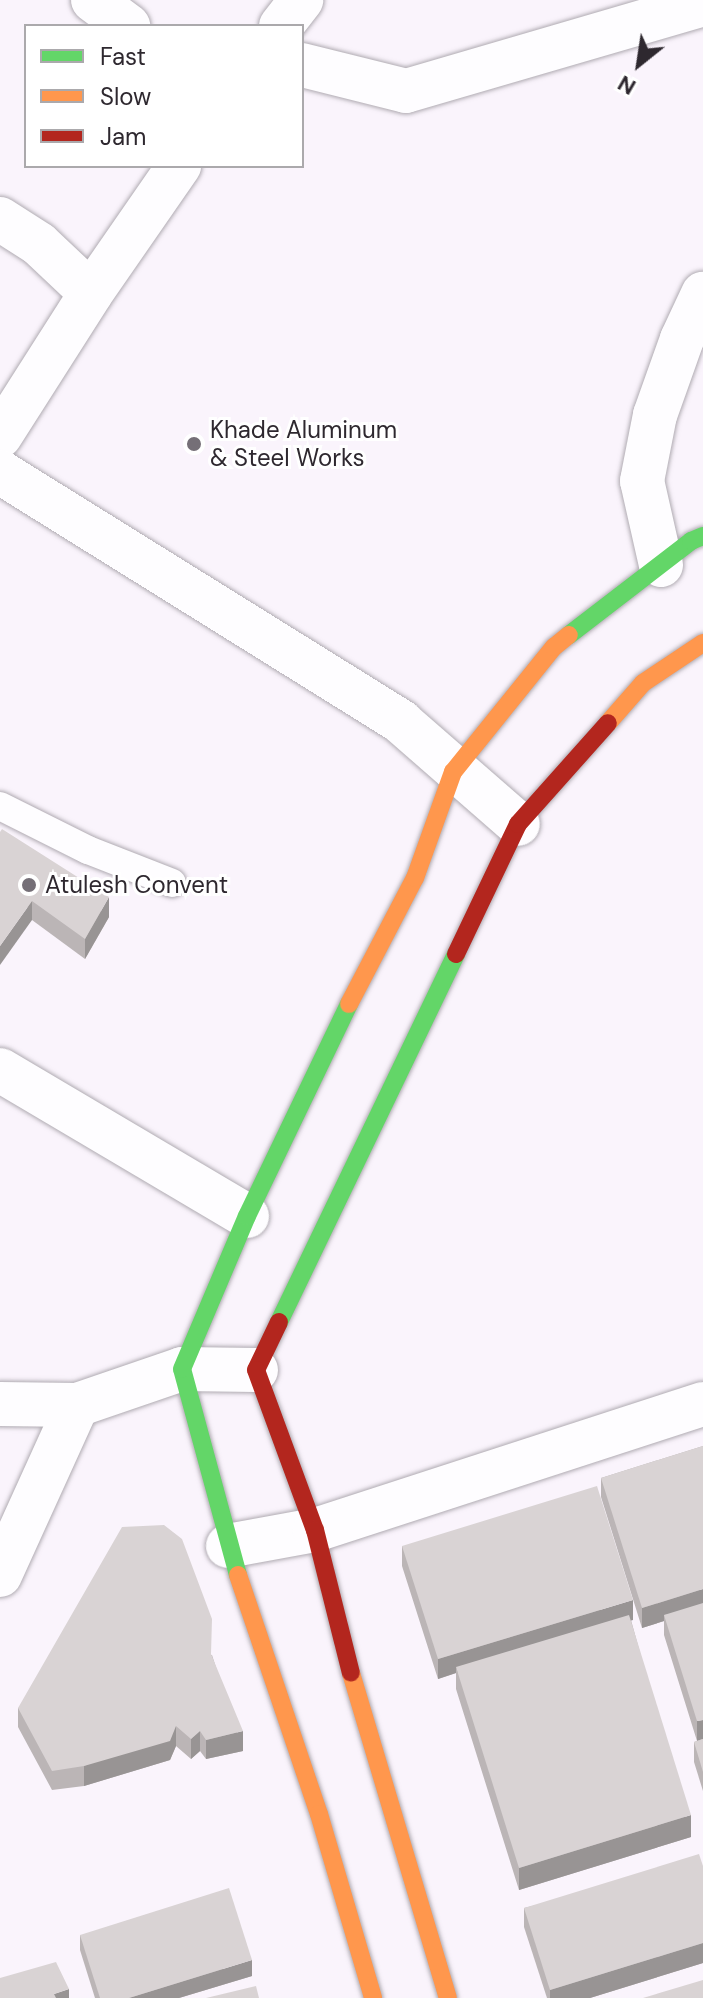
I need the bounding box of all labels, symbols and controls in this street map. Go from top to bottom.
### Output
legend [24,24,304,168]
north arrow [599,24,679,104]
text: Fast [100,41,146,72]
text: N [613,69,641,102]
text: Slow [100,81,151,112]
text: Jam [100,121,146,152]
place label: Khade Aluminum & Steel Works [210,416,397,472]
marker: Khade Aluminum & Steel Works [185,435,203,453]
place label: Atulesh Convent [45,871,228,899]
marker: Atulesh Convent [20,876,38,894]

